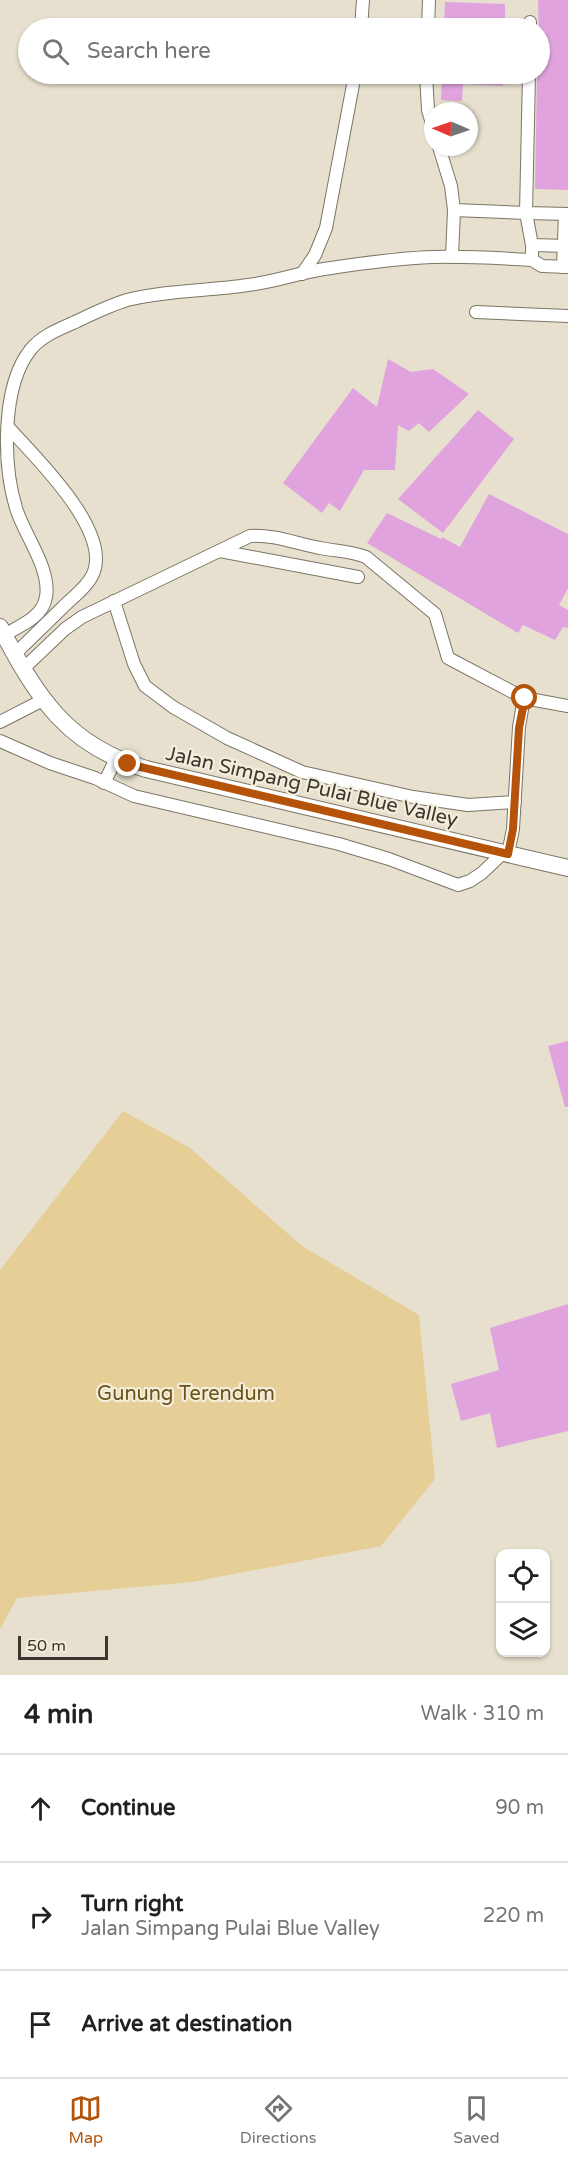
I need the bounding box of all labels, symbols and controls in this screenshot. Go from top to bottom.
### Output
search box [18,18,550,84]
icon: search [39,35,72,68]
text: Search here [87,38,211,64]
north arrow [424,102,478,156]
route start [511,684,537,710]
street label: Jalan Simpang Pulai Blue Valley [164,742,460,832]
route end [114,750,140,776]
park label: Gunung Terendum [97,1382,275,1406]
map controls [496,1549,550,1657]
button: locate [496,1549,550,1603]
button: layers [496,1603,550,1657]
scale bar [18,1633,108,1660]
text: 50 m [27,1636,66,1656]
text: 4 min [24,1699,93,1730]
text: Walk · 310 m [421,1702,544,1726]
icon: ahead [24,1792,57,1825]
text: Continue [81,1795,176,1821]
text: 90 m [495,1796,544,1820]
text: Turn right [81,1891,183,1917]
icon: right [24,1900,57,1933]
text: 220 m [483,1904,544,1928]
text: Jalan Simpang Pulai Blue Valley [81,1917,380,1941]
icon: arrive [24,2008,57,2041]
text: Arrive at destination [81,2011,292,2037]
tab: Map [68,2092,103,2148]
tab: Directions [240,2092,316,2148]
tab: Saved [453,2092,500,2148]

